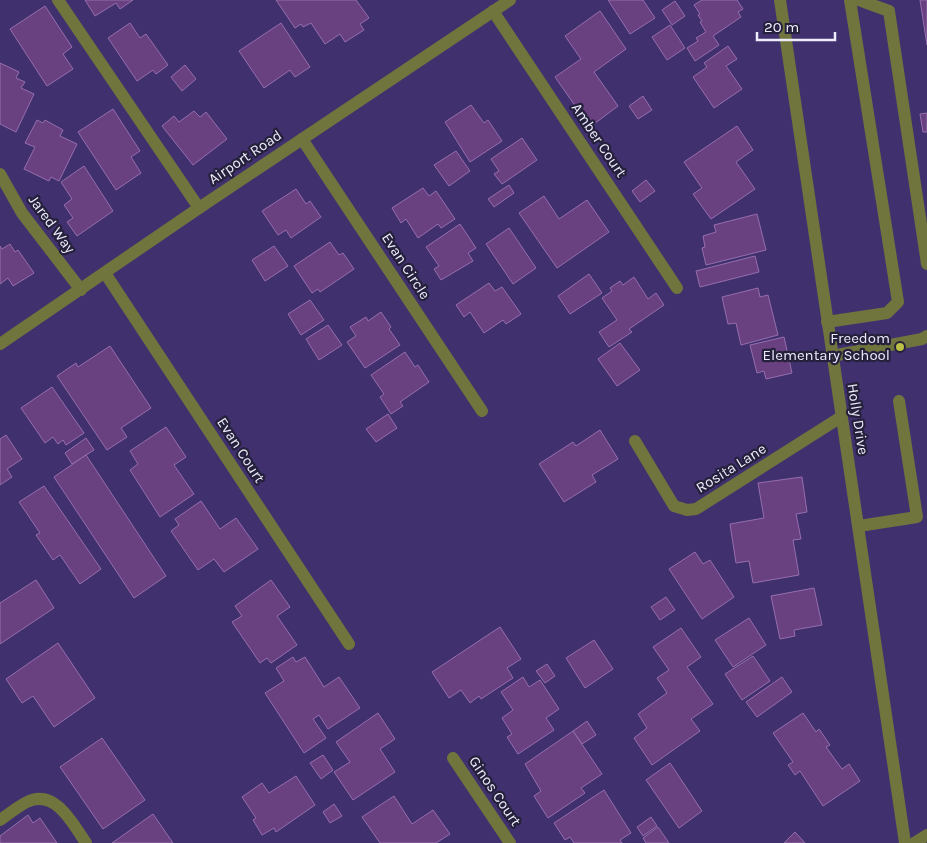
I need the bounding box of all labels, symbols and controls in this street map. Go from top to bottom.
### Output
scale bar [757,10,834,42]
text: 20 m [764,18,799,36]
street label: Amber Court [568,99,631,181]
street label: Airport Road [205,126,285,188]
street label: Jared Way [25,191,79,257]
street label: Evan Circle [378,229,434,303]
place label: Freedom Elementary School [763,329,890,364]
marker: Freedom Elementary School [894,341,906,353]
street label: Holly Drive [843,382,873,456]
street label: Evan Court [213,414,269,486]
street label: Rosita Lane [693,439,769,497]
street label: Ginos Court [465,753,525,830]

